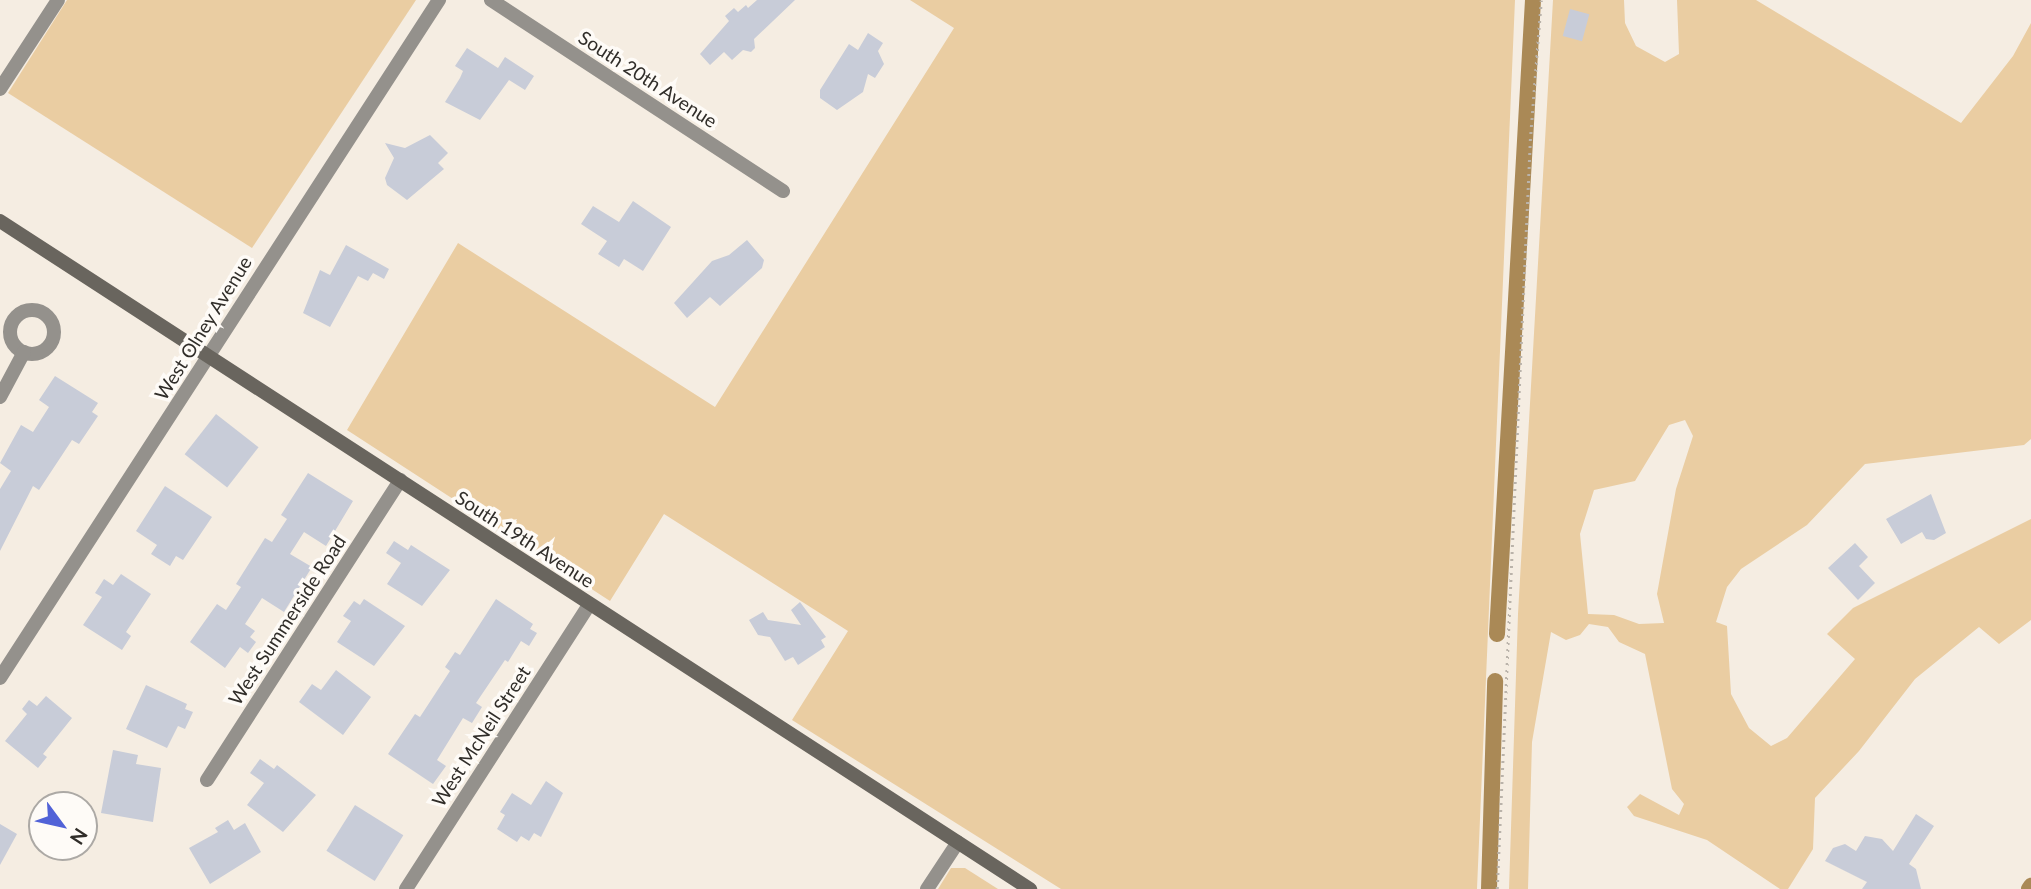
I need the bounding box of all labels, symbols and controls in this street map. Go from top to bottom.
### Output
street label: South 20th Avenue [574,26,722,132]
street label: West Olney Avenue [149,252,257,404]
street label: South 19th Avenue [451,486,599,592]
street label: West Summerside Road [224,531,350,709]
street label: West McNeil Street [427,661,535,811]
north arrow [28,791,98,861]
text: N [66,824,93,849]

